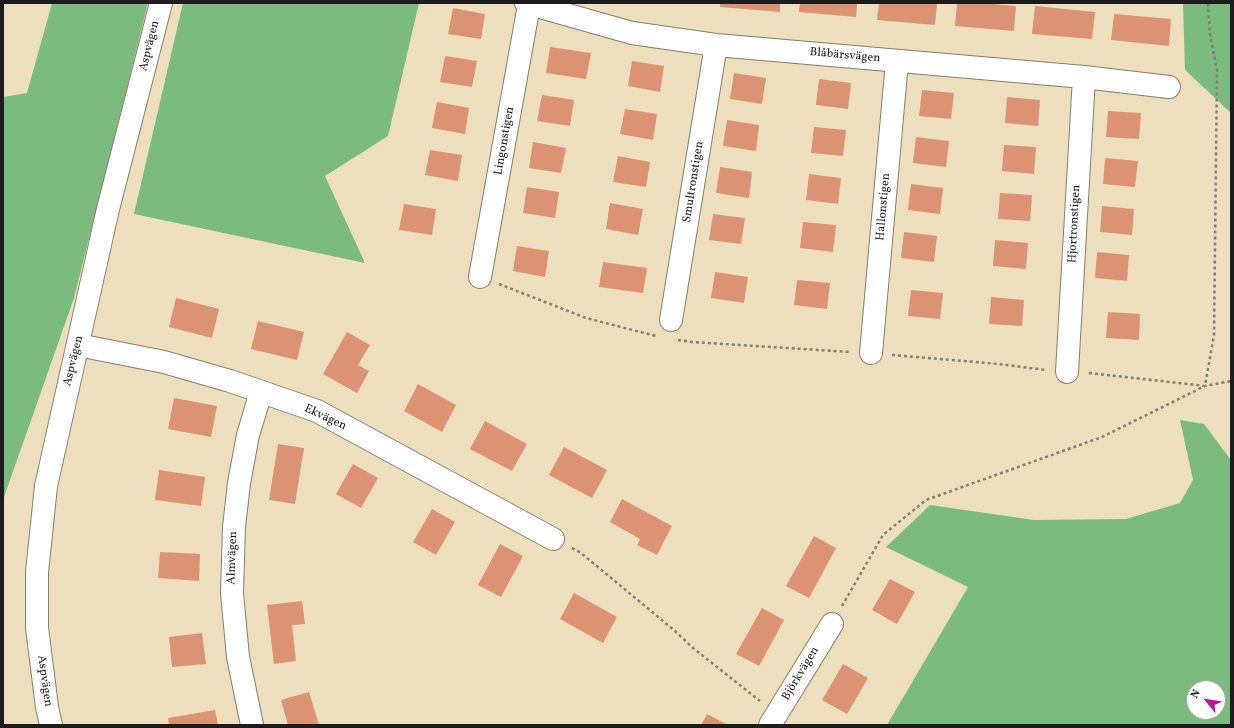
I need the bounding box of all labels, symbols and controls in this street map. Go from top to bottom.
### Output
street label: Aspvägen [137,19,163,73]
street label: Blåbärsvägen [809,46,881,66]
street label: Lingonstigen [492,106,518,176]
street label: Smultronstigen [680,140,708,224]
street label: Hallonstigen [874,173,894,241]
street label: Hjortronstigen [1066,184,1084,264]
street label: Aspvägen [61,334,87,388]
street label: Ekvägen [302,402,348,434]
street label: Almvägen [225,531,241,585]
street label: Björkvägen [779,645,823,703]
street label: Aspvägen [33,654,55,708]
north arrow [1186,680,1226,720]
text: N [1188,687,1205,701]

